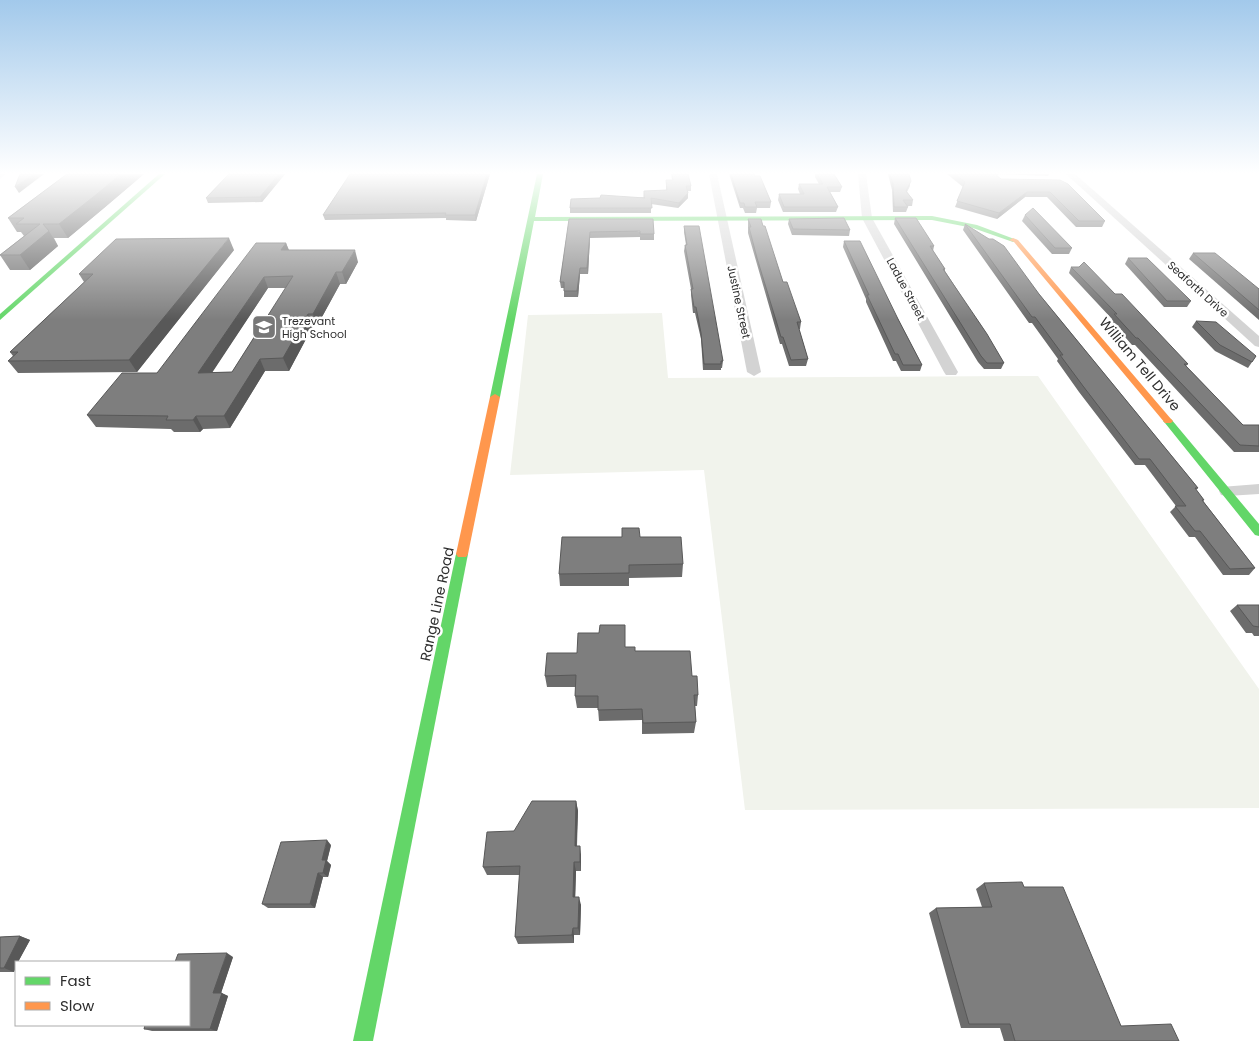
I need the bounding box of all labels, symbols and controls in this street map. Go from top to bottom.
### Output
street label: Ladue Street [883,255,929,323]
street label: Seaforth Drive [1164,257,1232,321]
street label: Justine Street [723,264,755,340]
place label: Trezevant High School [282,313,347,342]
street label: William Tell Drive [1095,313,1185,415]
school or university icon: Trezevant High School [251,314,277,340]
street label: Range Line Road [415,545,459,663]
legend [15,961,190,1026]
text: Fast [60,970,91,991]
text: Slow [60,995,95,1016]

